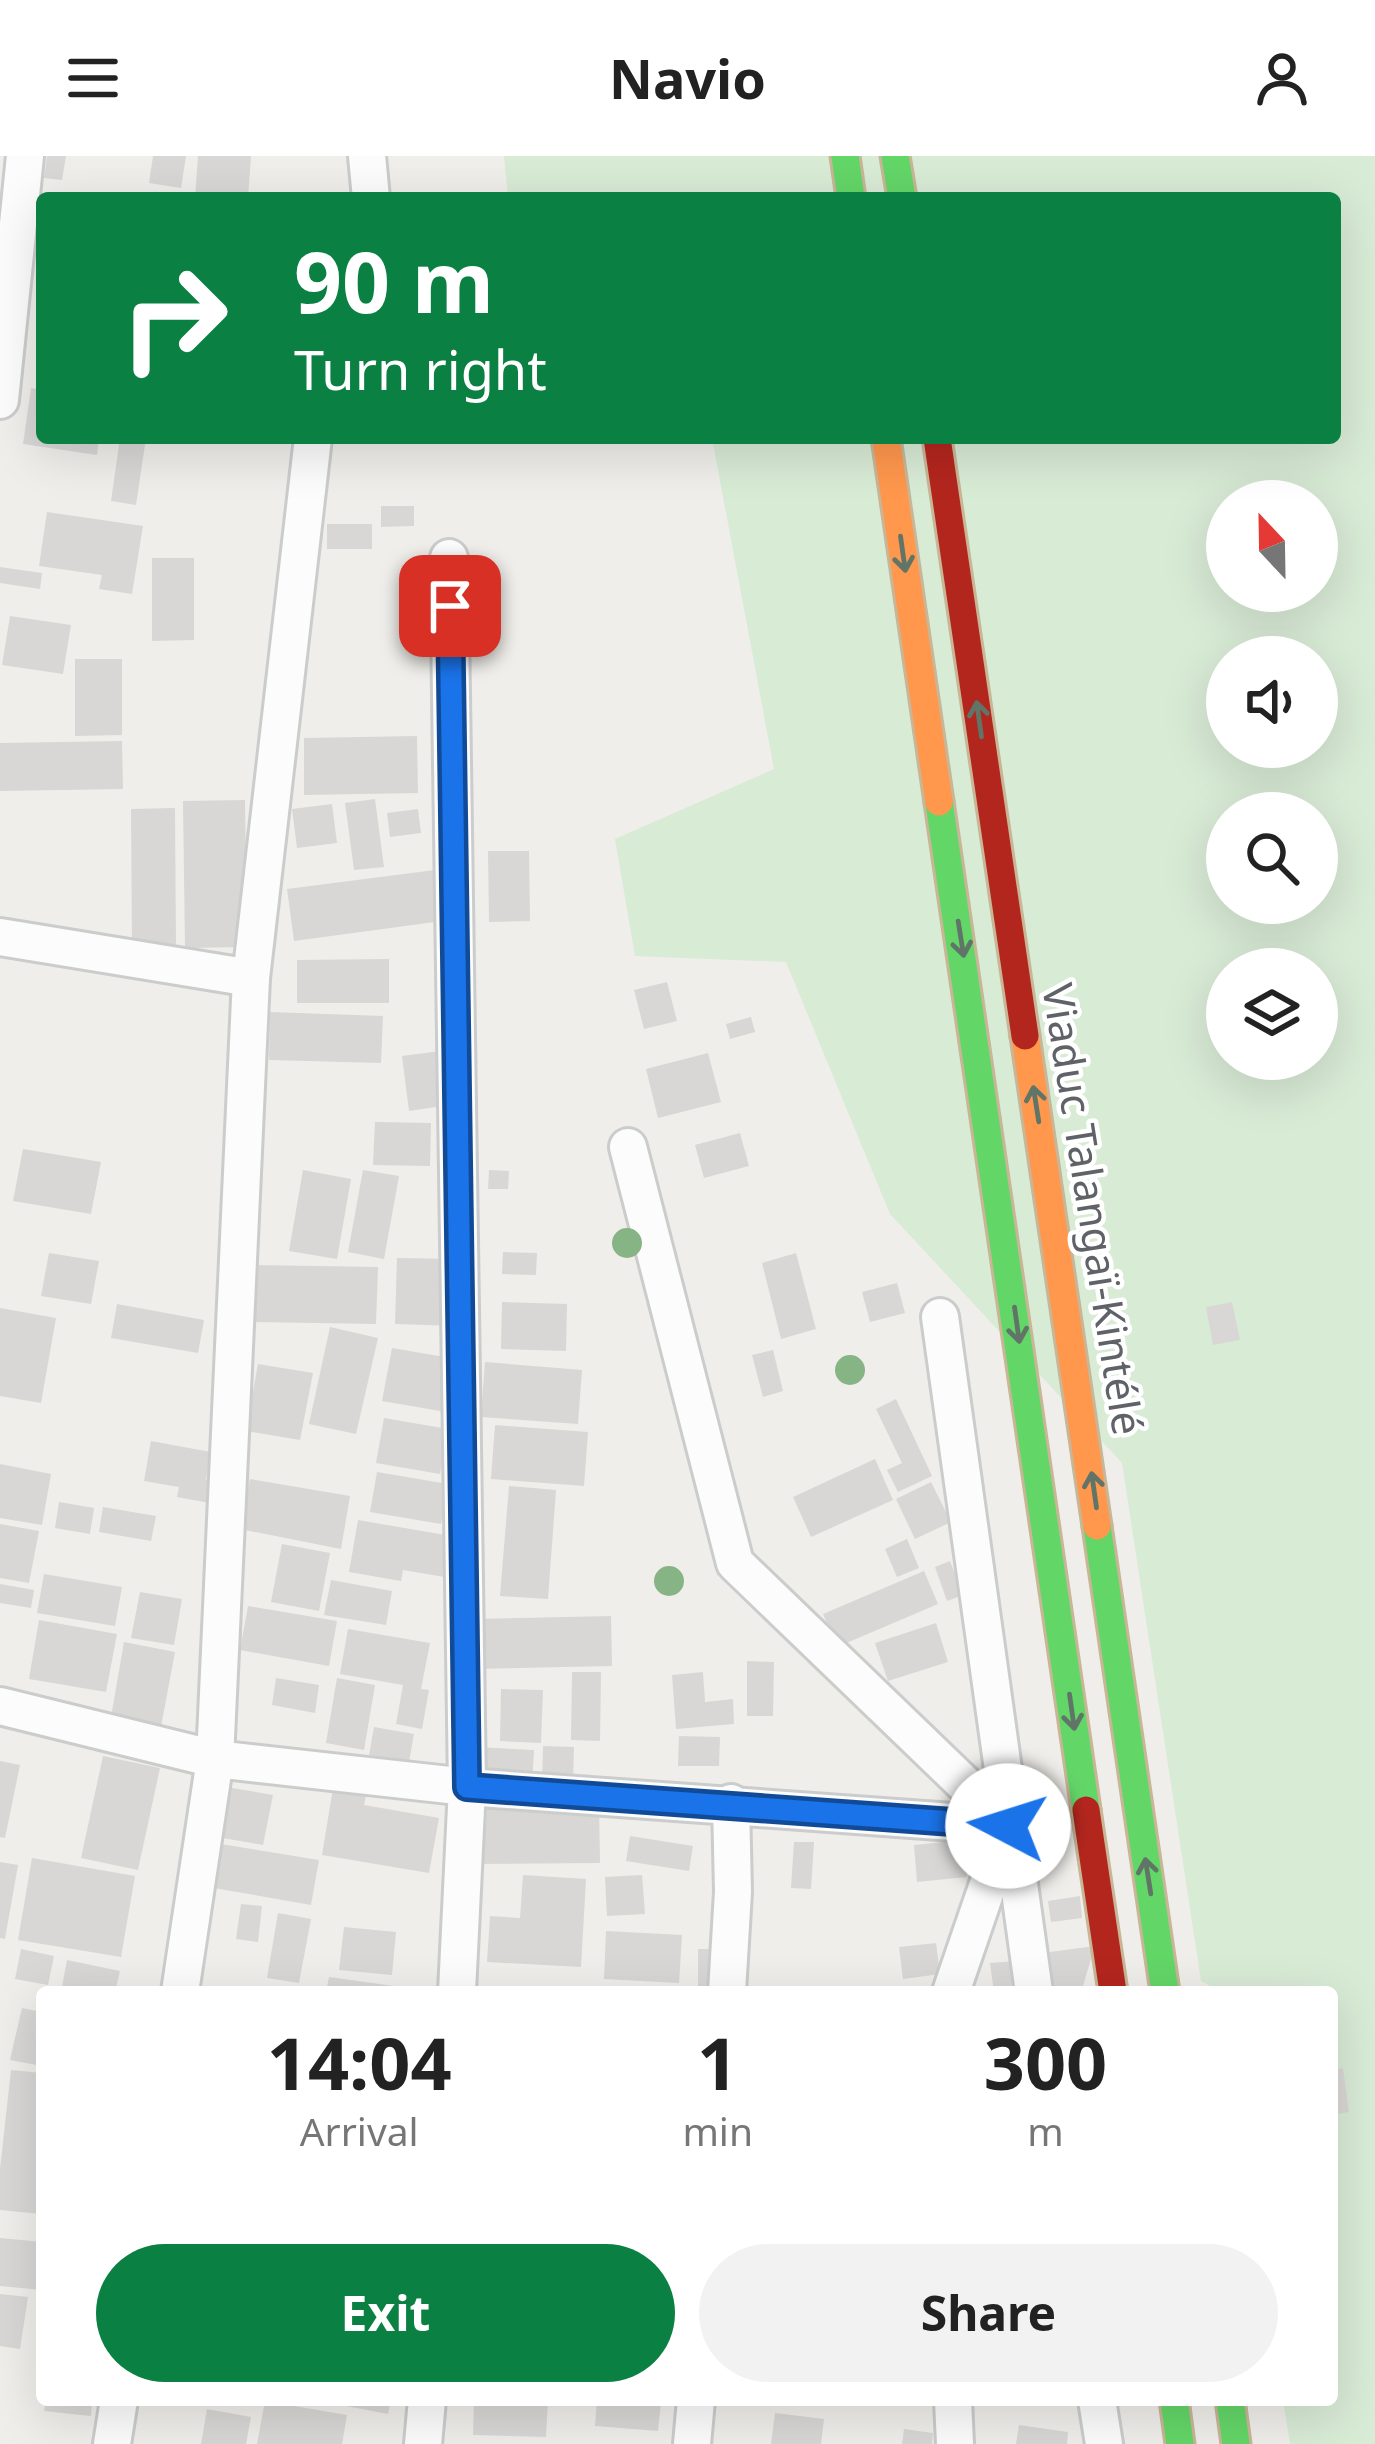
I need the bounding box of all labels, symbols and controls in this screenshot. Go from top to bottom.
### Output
text: Navio [609,41,766,115]
icon: menu [60,45,126,111]
icon: person [1249,45,1315,111]
text: 90 m [294,223,494,338]
icon: right [96,240,252,396]
text: Turn right [294,332,547,406]
north arrow [1206,480,1338,612]
map controls [1206,480,1338,1080]
one-way arrow [892,534,915,573]
pin [399,555,501,657]
icon: arrive [417,573,483,639]
button: sound [1206,636,1338,768]
one-way arrow [967,700,990,739]
button: search [1206,792,1338,924]
one-way arrow [950,919,973,958]
button: layers [1206,948,1338,1080]
street label: Viaduc Talangaï-Kintélé [1030,979,1158,1439]
one-way arrow [1024,1086,1047,1125]
one-way arrow [1006,1305,1029,1344]
one-way arrow [1082,1471,1105,1510]
one-way arrow [1061,1691,1084,1730]
position arrow [945,1763,1071,1889]
one-way arrow [1135,1858,1158,1897]
text: 14:04 [267,2013,452,2111]
text: 1 [697,2013,738,2111]
text: 300 [984,2013,1107,2111]
text: Arrival [300,2104,419,2157]
text: min [682,2104,753,2157]
text: m [1027,2104,1064,2157]
button: Exit [96,2244,675,2382]
button: Share [699,2244,1278,2382]

